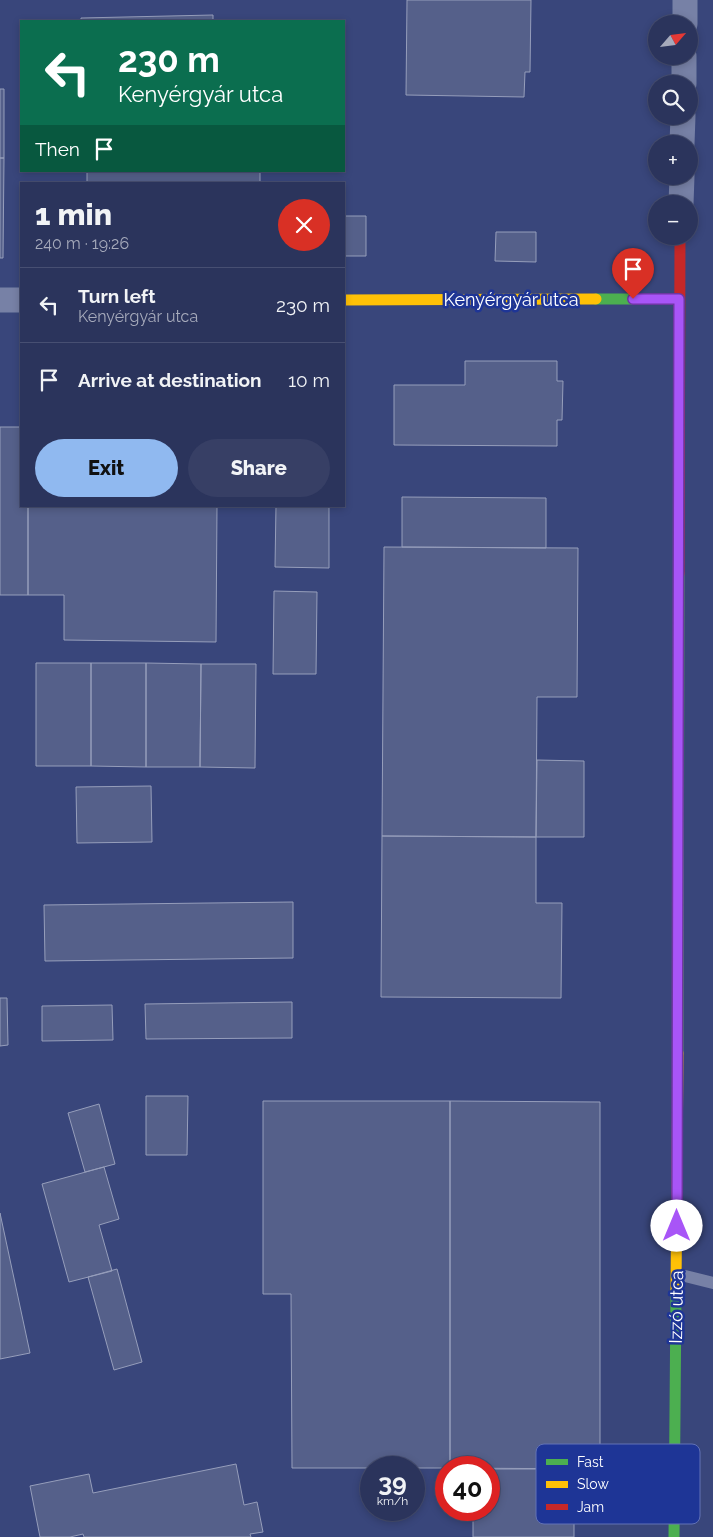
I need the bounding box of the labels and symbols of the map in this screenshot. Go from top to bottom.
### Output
north arrow [648,15,698,65]
pin [612,248,654,299]
street label: Kenyérgyár utca [443,289,579,310]
position arrow [650,1199,702,1251]
street label: Izzó utca [665,1270,687,1344]
legend [536,1444,700,1524]
text: Fast [577,1454,604,1470]
speed limit sign: 40 [435,1456,500,1521]
text: Slow [577,1476,609,1492]
text: Jam [577,1499,604,1515]

